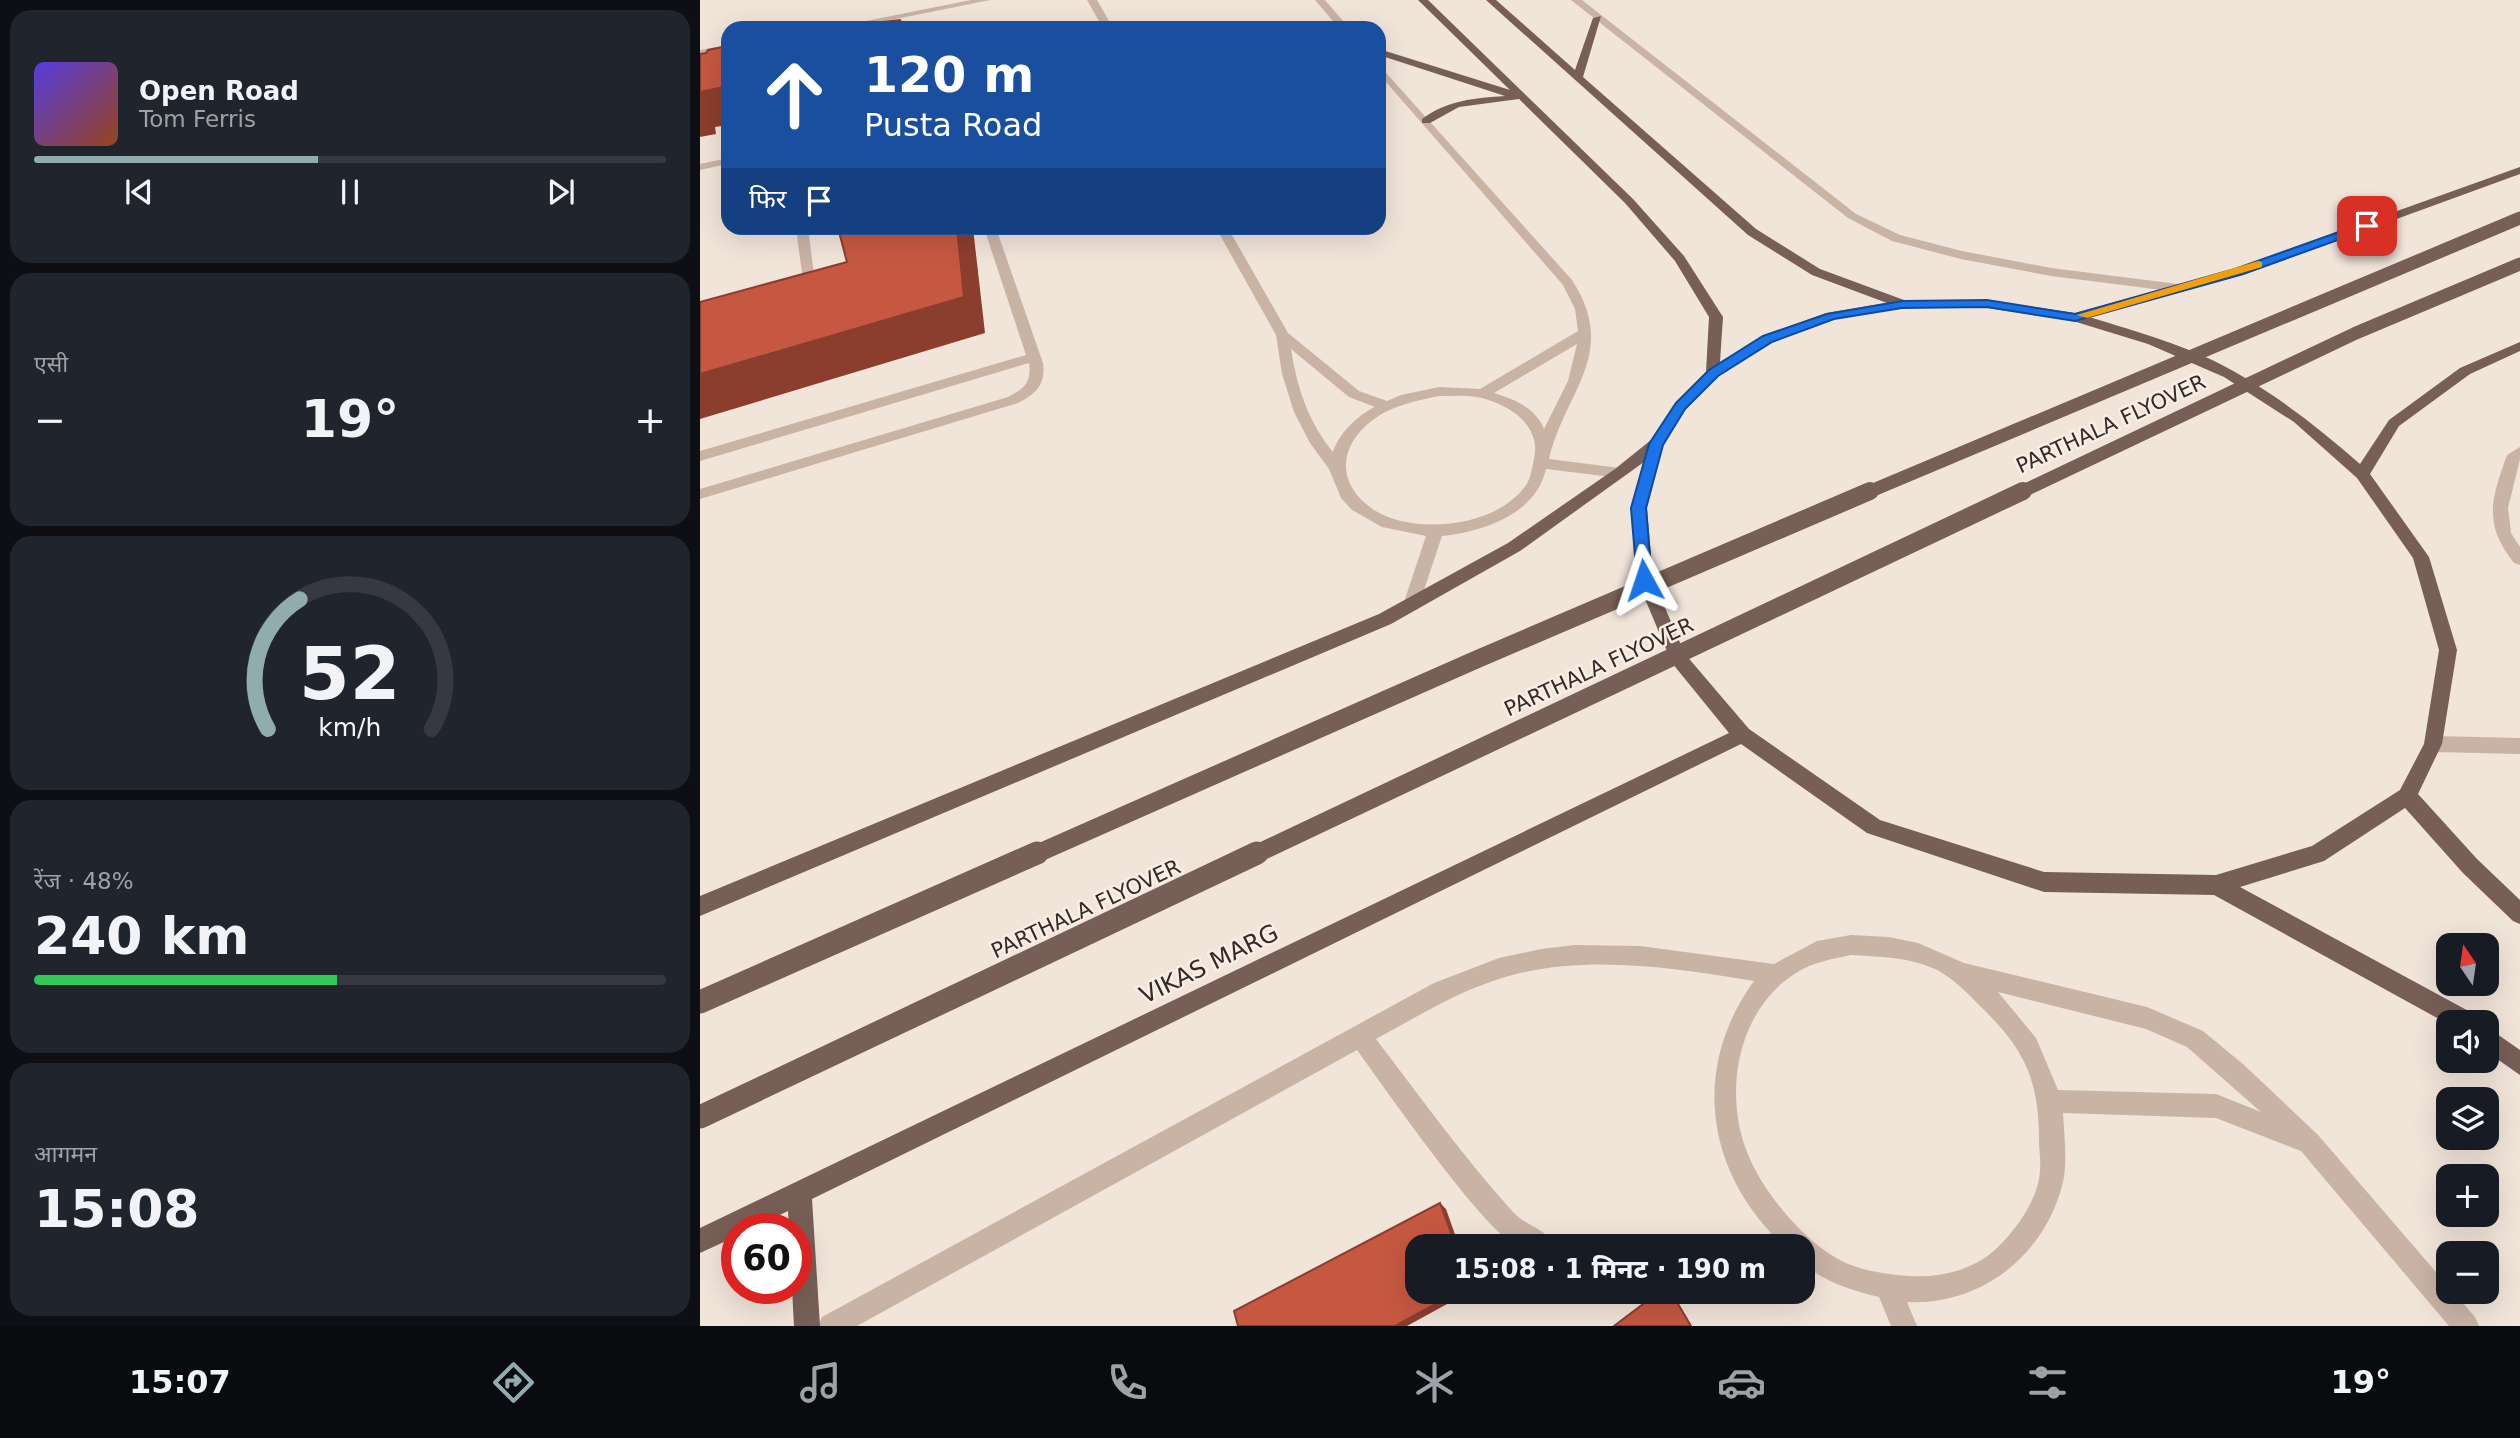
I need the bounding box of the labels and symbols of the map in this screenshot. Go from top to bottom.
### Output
pin [2337,196,2397,256]
street label: PARTHALA FLYOVER [2013,370,2209,478]
position arrow [1607,543,1681,617]
street label: PARTHALA FLYOVER [1501,613,1697,721]
street label: PARTHALA FLYOVER [988,855,1184,963]
street label: VIKAS MARG [1135,918,1283,1010]
north arrow [2436,933,2499,996]
speed limit sign: 60 [721,1213,812,1304]

